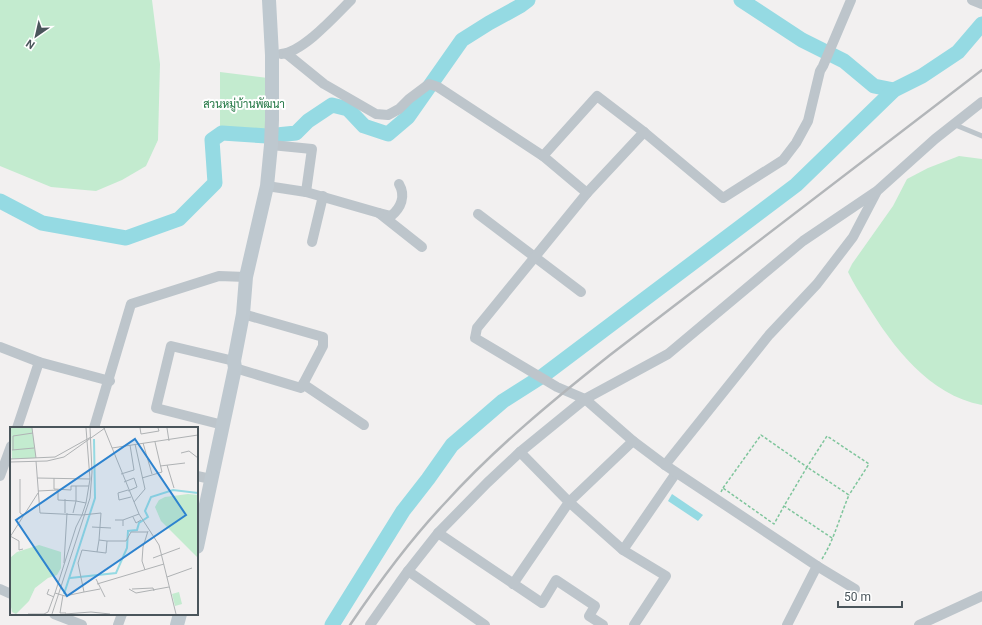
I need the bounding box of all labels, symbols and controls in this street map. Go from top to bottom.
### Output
north arrow [16,16,56,56]
text: N [24,36,38,51]
park label: สวนหมู่บ้านพัฒนา [203,97,285,112]
inset map [10,427,198,615]
scale bar [838,583,902,609]
text: 50 m [844,590,871,604]

